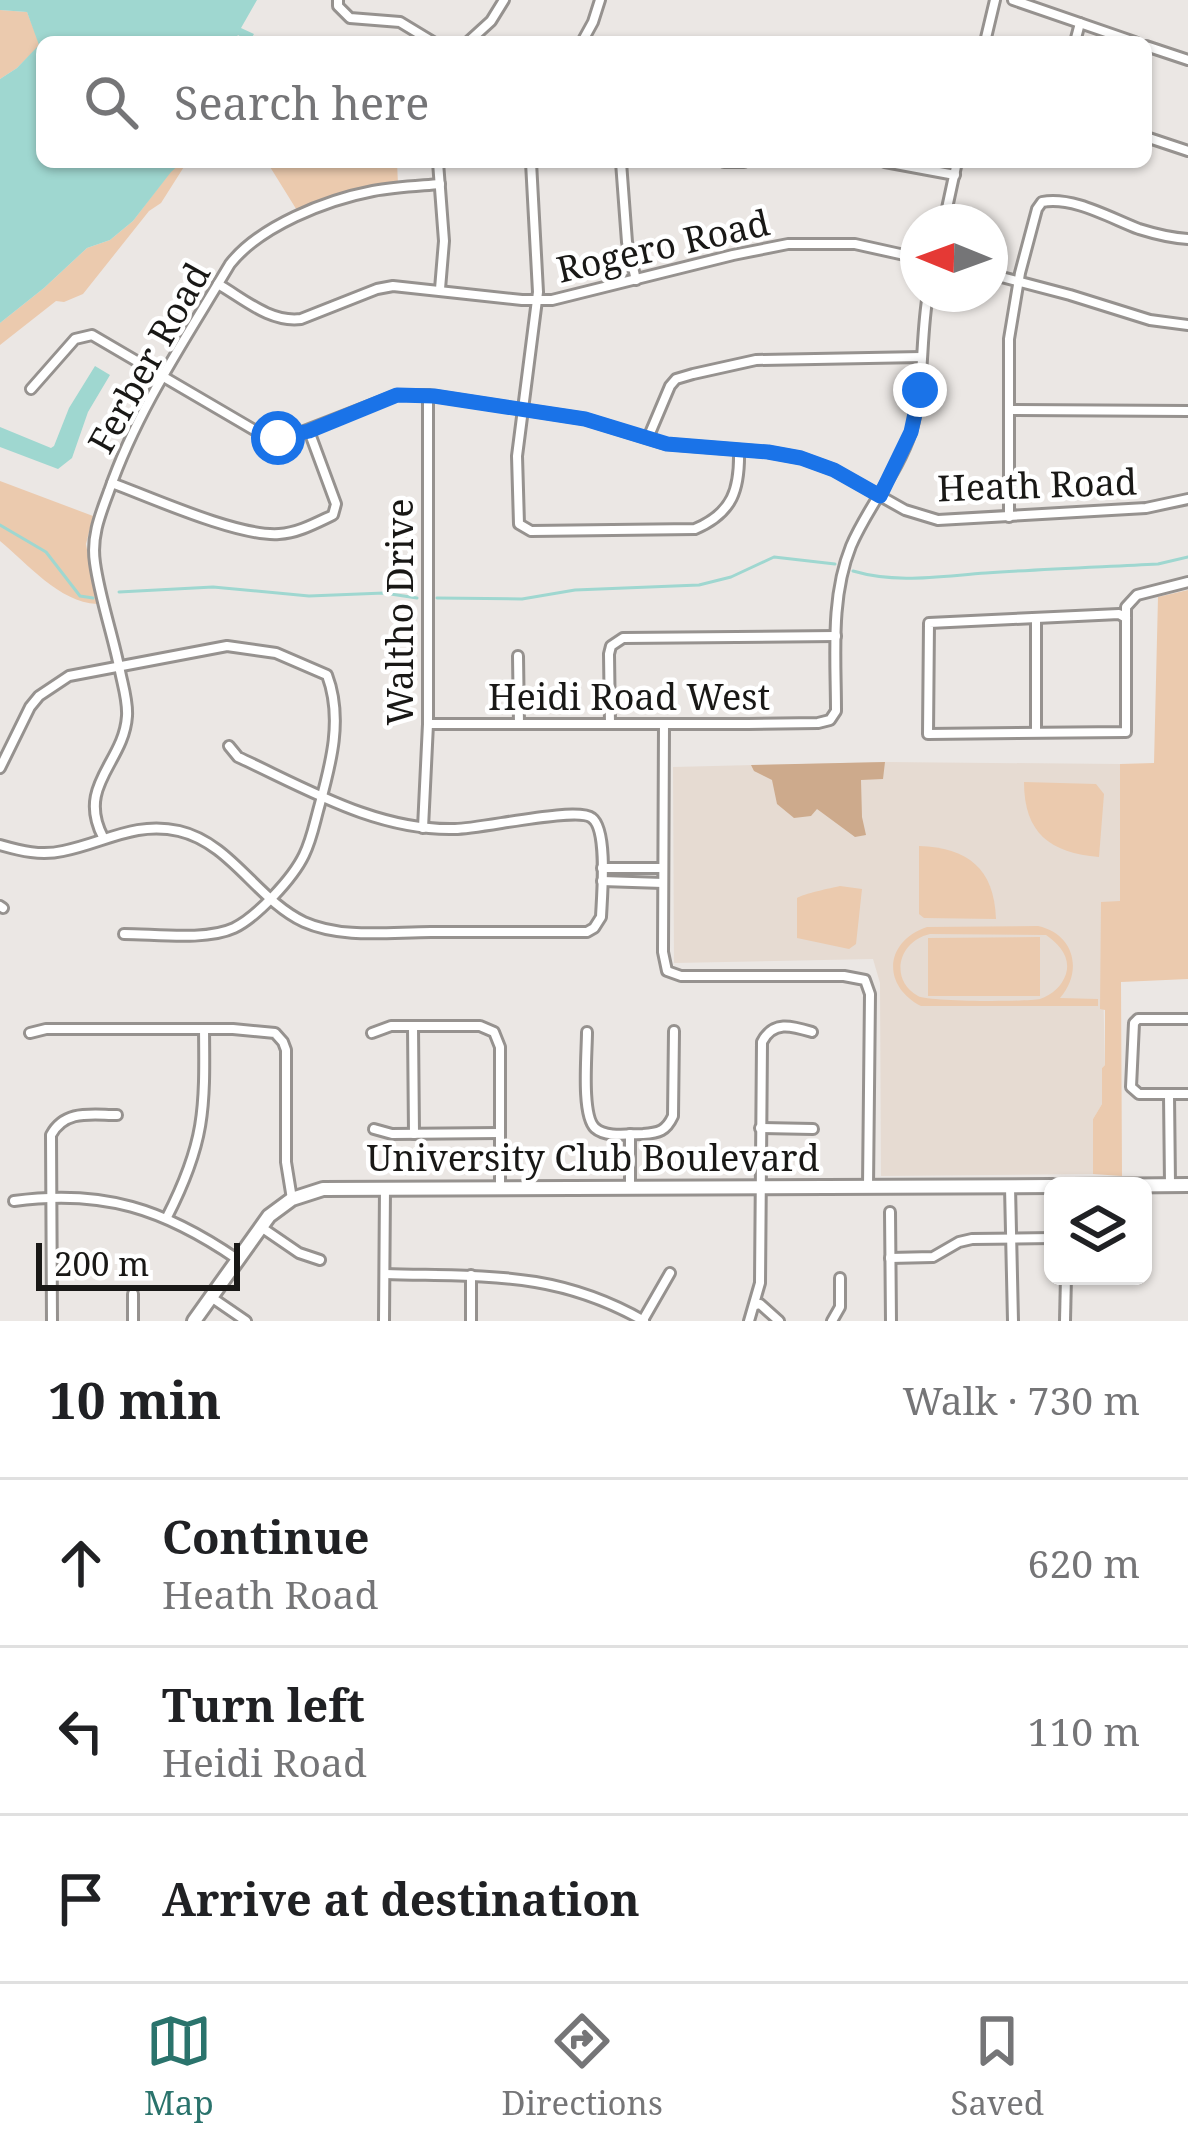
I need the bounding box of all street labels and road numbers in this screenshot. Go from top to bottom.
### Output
street label: Rogero Road [552,197,774,294]
street label: Ferber Road [76,254,221,462]
street label: Heath Road [936,457,1138,512]
street label: Waltho Drive [375,498,424,726]
street label: Heidi Road West [488,672,770,721]
street label: University Club Boulevard [366,1133,820,1182]

